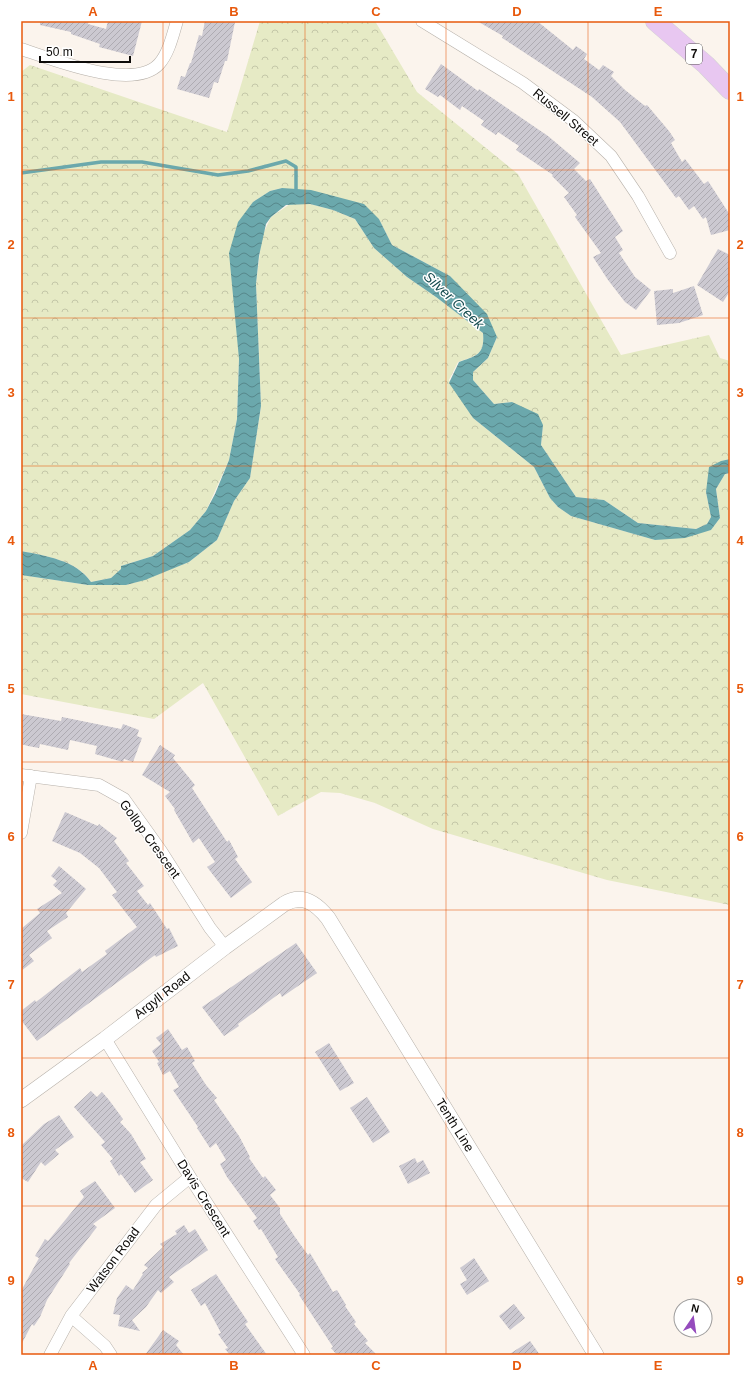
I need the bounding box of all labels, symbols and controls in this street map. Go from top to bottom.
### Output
text: A [88,4,98,19]
text: B [229,4,239,19]
text: C [371,4,381,19]
text: D [512,4,522,19]
text: E [654,4,663,19]
scale bar [40,38,130,64]
road number: 7 [686,44,702,64]
text: 50 m [46,45,73,59]
street label: Russell Street [530,85,602,149]
text: 1 [7,89,15,104]
text: 1 [736,89,744,104]
text: 2 [7,237,15,252]
text: 2 [736,237,744,252]
water label: Silver Creek [421,268,488,333]
text: 3 [7,385,15,400]
text: 3 [736,385,744,400]
text: 4 [7,533,15,548]
text: 4 [736,533,744,548]
text: 5 [7,681,15,696]
text: 5 [736,681,744,696]
street label: Gollop Crescent [117,797,184,881]
text: 6 [7,829,15,844]
text: 6 [736,829,744,844]
street label: Argyll Road [131,968,193,1022]
text: 7 [7,977,15,992]
text: 7 [736,977,744,992]
street label: Tenth Line [433,1096,477,1154]
text: 8 [7,1125,15,1140]
text: 8 [736,1125,744,1140]
street label: Davis Crescent [174,1157,234,1240]
street label: Watson Road [83,1224,143,1296]
text: 9 [7,1273,15,1288]
text: 9 [736,1273,744,1288]
north arrow [673,1298,713,1338]
text: N [690,1302,701,1315]
text: A [88,1358,98,1373]
text: B [229,1358,239,1373]
text: C [371,1358,381,1373]
text: D [512,1358,522,1373]
text: E [654,1358,663,1373]

